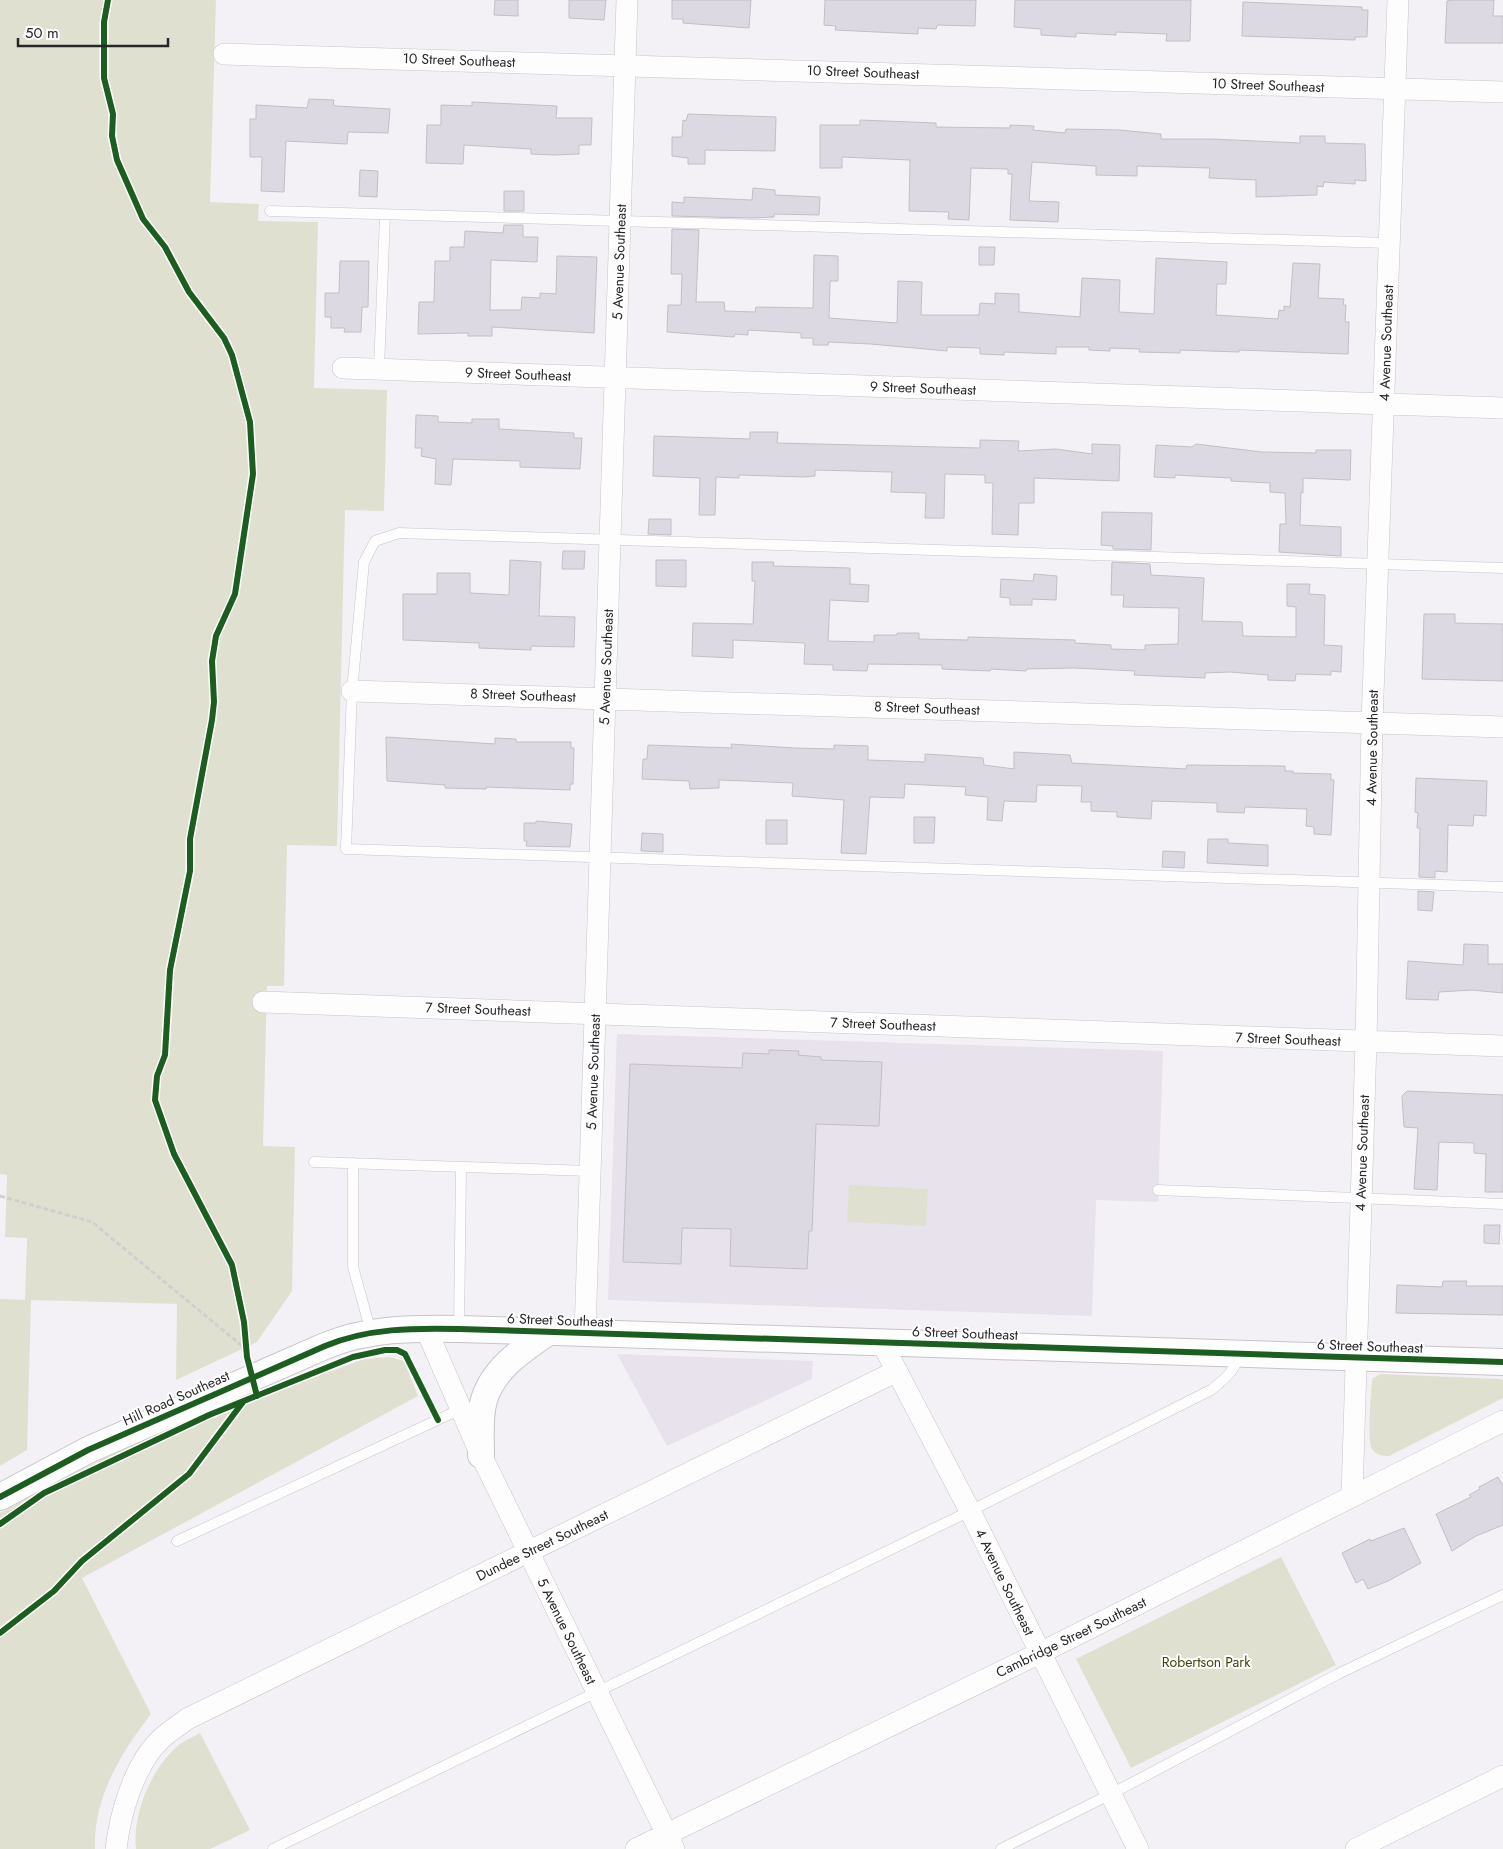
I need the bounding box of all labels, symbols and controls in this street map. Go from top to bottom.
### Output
scale bar [18,15,168,47]
text: 50 m [25,22,59,44]
street label: 10 Street Southeast [402,48,516,72]
street label: 10 Street Southeast [806,60,920,84]
street label: 10 Street Southeast [1211,73,1325,97]
street label: 5 Avenue Southeast [607,203,631,320]
street label: 4 Avenue Southeast [1374,284,1398,402]
street label: 9 Street Southeast [465,362,572,386]
street label: 9 Street Southeast [870,376,977,400]
street label: 5 Avenue Southeast [594,608,618,725]
street label: 8 Street Southeast [470,683,577,707]
street label: 4 Avenue Southeast [1361,689,1383,806]
street label: 8 Street Southeast [874,696,981,720]
street label: 7 Street Southeast [425,997,532,1021]
street label: 7 Street Southeast [830,1012,937,1036]
street label: 5 Avenue Southeast [581,1013,605,1130]
street label: 7 Street Southeast [1235,1027,1342,1051]
street label: 4 Avenue Southeast [1350,1094,1374,1212]
street label: 6 Street Southeast [507,1308,614,1332]
street label: 6 Street Southeast [912,1321,1019,1345]
street label: 6 Street Southeast [1317,1334,1424,1358]
street label: Hill Road Southeast [119,1365,233,1431]
street label: Dundee Street Southeast [473,1504,612,1586]
street label: 4 Avenue Southeast [970,1525,1040,1639]
street label: 5 Avenue Southeast [533,1574,602,1688]
street label: Cambridge Street Southeast [992,1592,1150,1682]
park label: Robertson Park [1162,1652,1251,1672]

